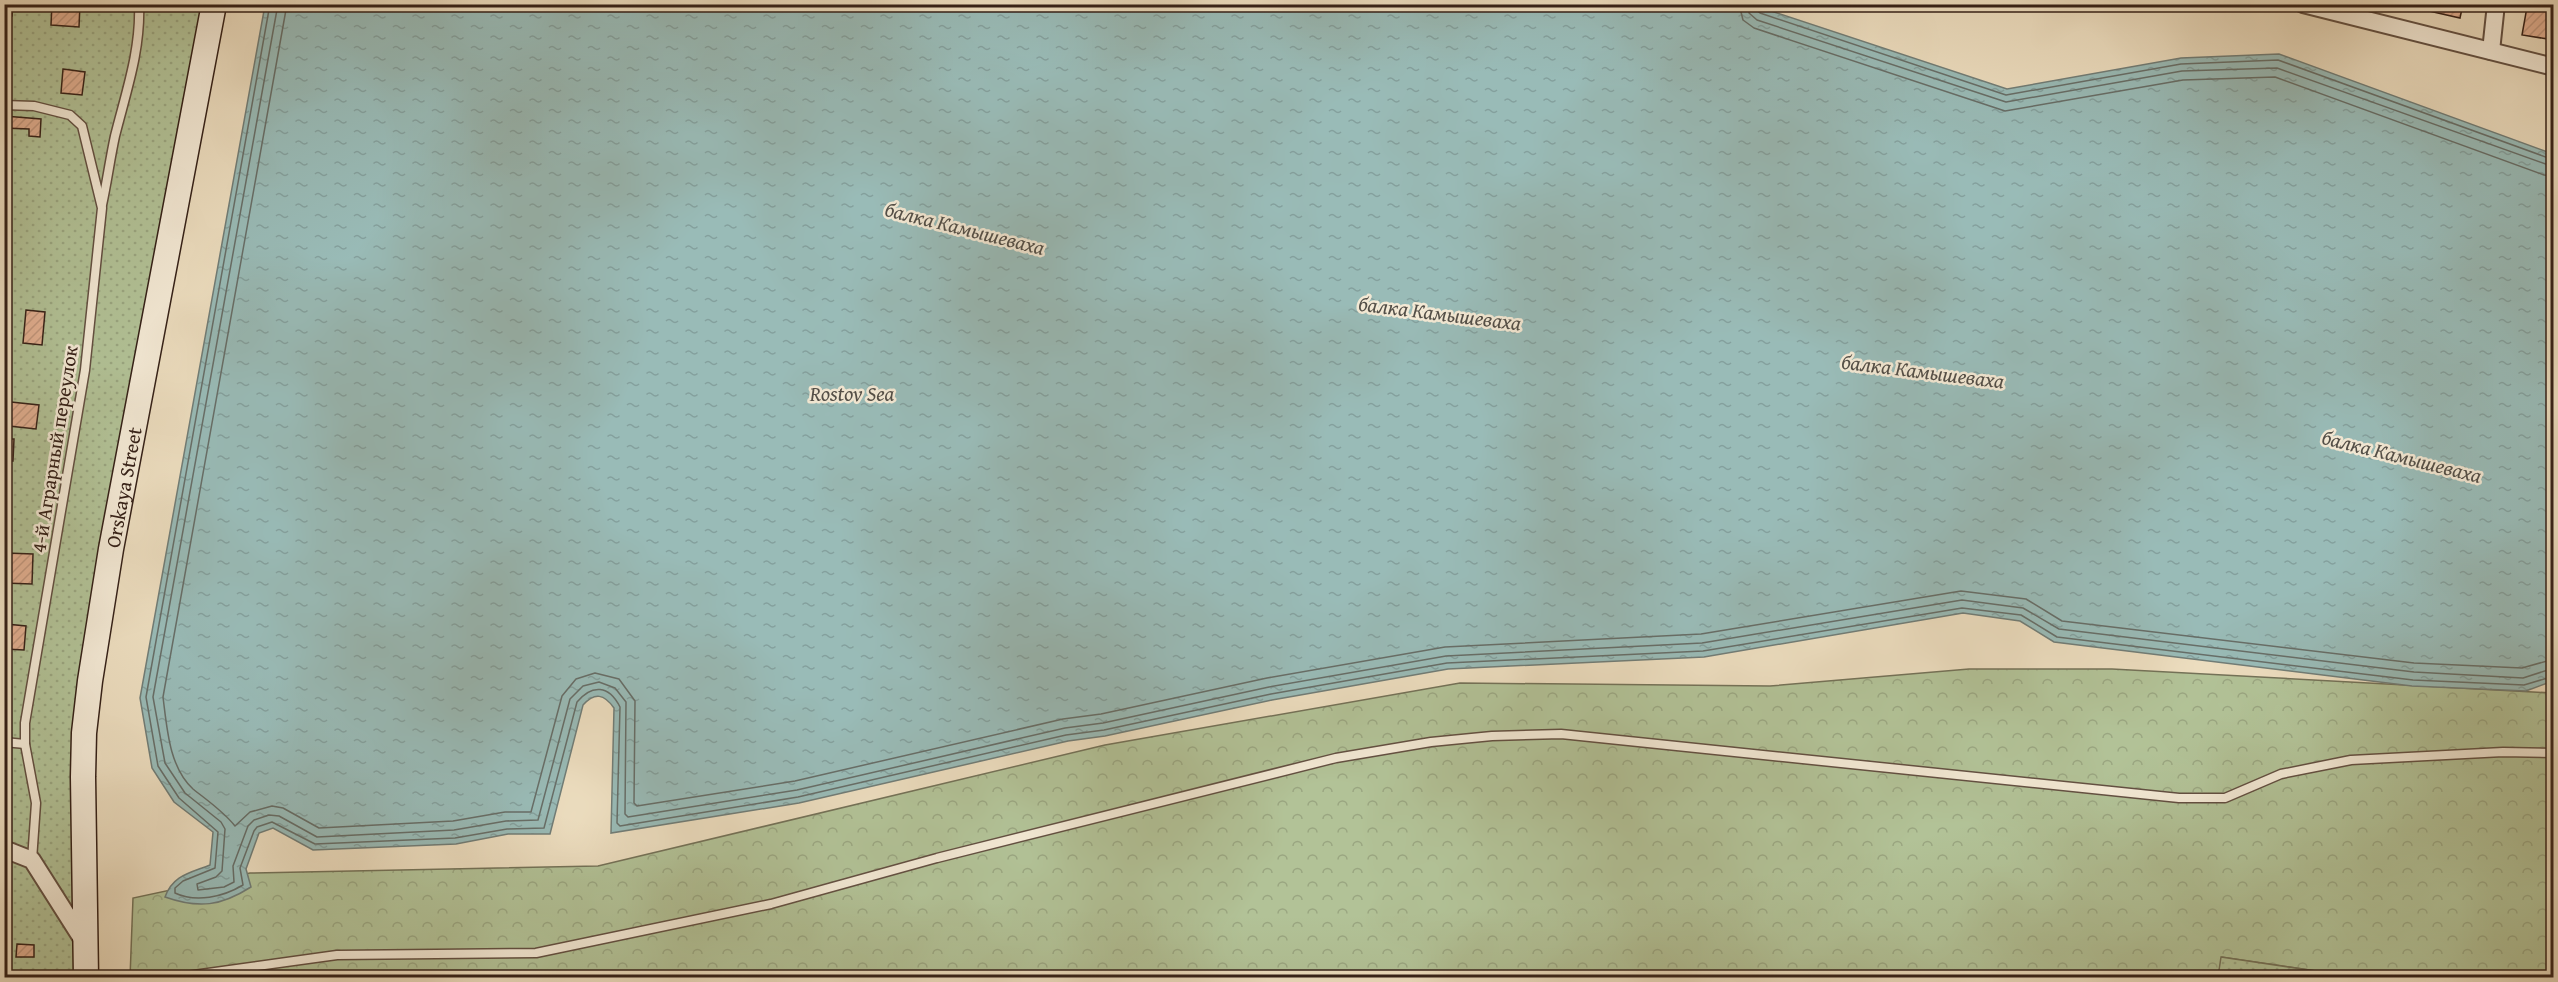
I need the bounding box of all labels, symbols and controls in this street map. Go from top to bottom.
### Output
water label: балка Камышеваха [882,193,1048,263]
water label: балка Камышеваха [1357,288,1523,338]
street label: 4-й Аграрный переулок [23,343,85,555]
water label: балка Камышеваха [1840,346,2006,396]
water label: Rostov Sea [809,378,895,409]
water label: балка Камышеваха [2319,421,2485,491]
street label: Orskaya Street [97,424,148,550]

